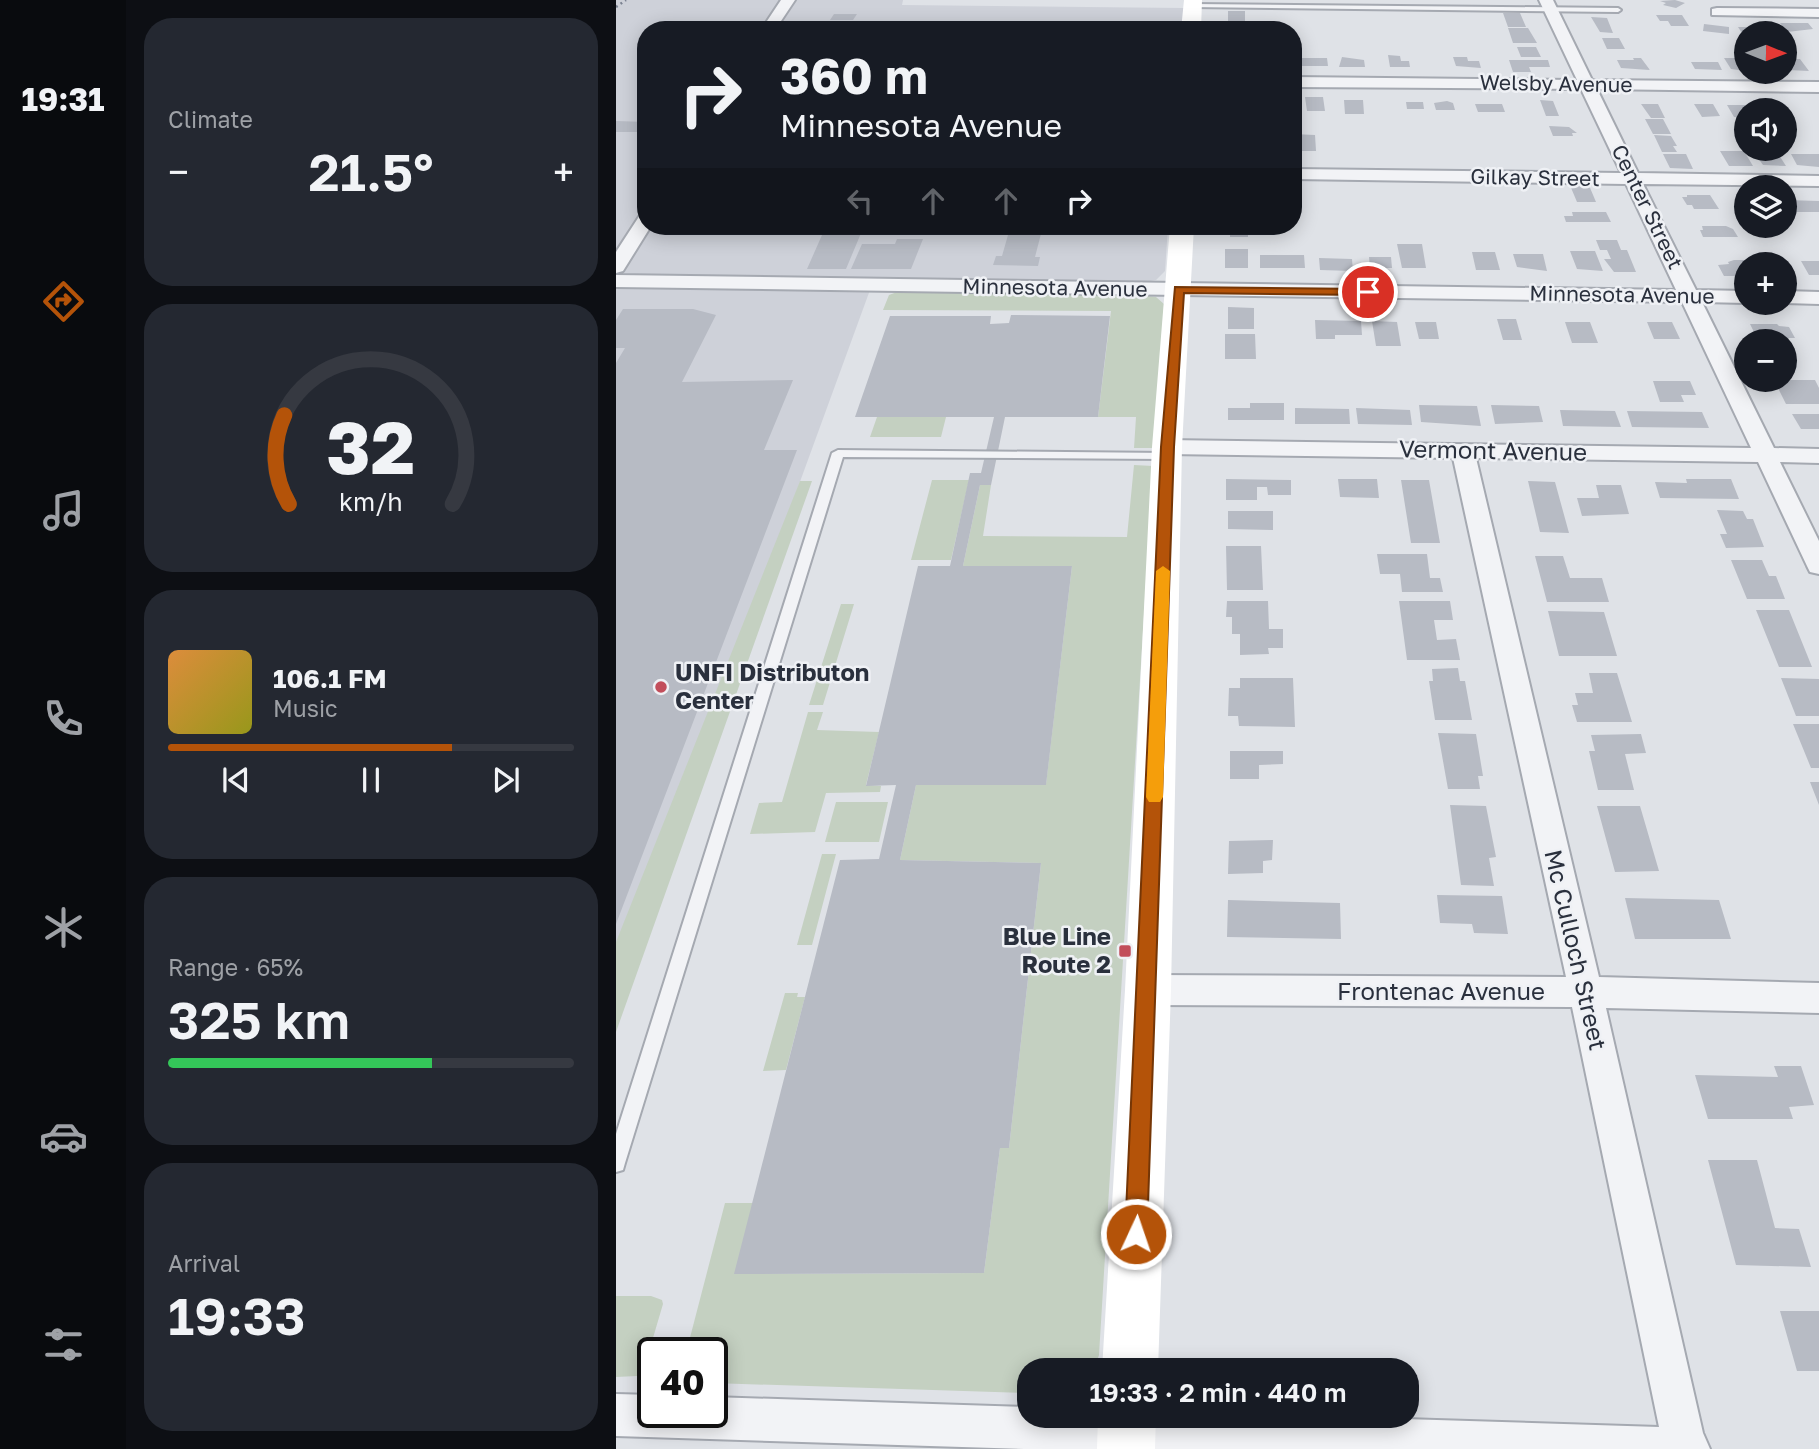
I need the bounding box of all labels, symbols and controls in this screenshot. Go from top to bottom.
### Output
north arrow [1734,21,1797,84]
map controls [1734,21,1797,392]
text: 360 m [780,46,928,105]
icon: right [665,49,756,140]
street label: Welsby Avenue [1479,69,1633,97]
text: 19:31 [21,80,105,118]
button: sound [1734,98,1797,161]
text: Climate [168,105,253,133]
text: Minnesota Avenue [780,106,1062,144]
text: 21.5° [309,140,433,202]
street label: Center Street [1607,140,1689,273]
text: − [168,149,189,194]
text: + [553,149,574,194]
street label: Gilkay Street [1470,163,1600,191]
button: layers [1734,175,1797,238]
icon: left [841,182,879,220]
icon: ahead [914,182,952,220]
icon: ahead [987,182,1025,220]
icon: right [1060,182,1098,220]
button: + [1734,252,1797,315]
pin [1338,262,1398,322]
street label: Minnesota Avenue [962,272,1148,302]
icon: arrive [1349,273,1387,311]
icon: directions [39,277,88,326]
street label: Minnesota Avenue [1529,279,1715,309]
button: − [1734,329,1797,392]
text: 32 [327,404,415,491]
street label: Vermont Avenue [1399,433,1587,466]
icon: music [39,486,88,535]
text: km/h [339,486,403,517]
place label: UNFI Distributon Center [675,657,869,714]
text: 106.1 FM [273,663,387,694]
marker: UNFI Distributon Center [653,679,669,695]
icon: phone [39,694,88,743]
text: Music [273,694,338,722]
icon: previous [217,761,255,799]
icon: pause [352,761,390,799]
icon: next [487,761,525,799]
street label: Mc Culloch Street [1539,847,1614,1053]
icon: climate [39,903,88,952]
place label: Blue Line Route 2 [1003,921,1111,978]
marker: Blue Line Route 2 [1117,943,1133,959]
text: Range · 65% [168,953,303,981]
street label: Frontenac Avenue [1337,976,1545,1005]
text: 325 km [168,988,350,1050]
icon: car [39,1112,88,1161]
position arrow [1099,1197,1173,1271]
text: Arrival [168,1249,240,1277]
text: 19:33 [168,1284,306,1346]
icon: filters [39,1320,88,1369]
speed limit sign: 40 [637,1337,728,1428]
text: 19:33 · 2 min · 440 m [1089,1377,1347,1408]

